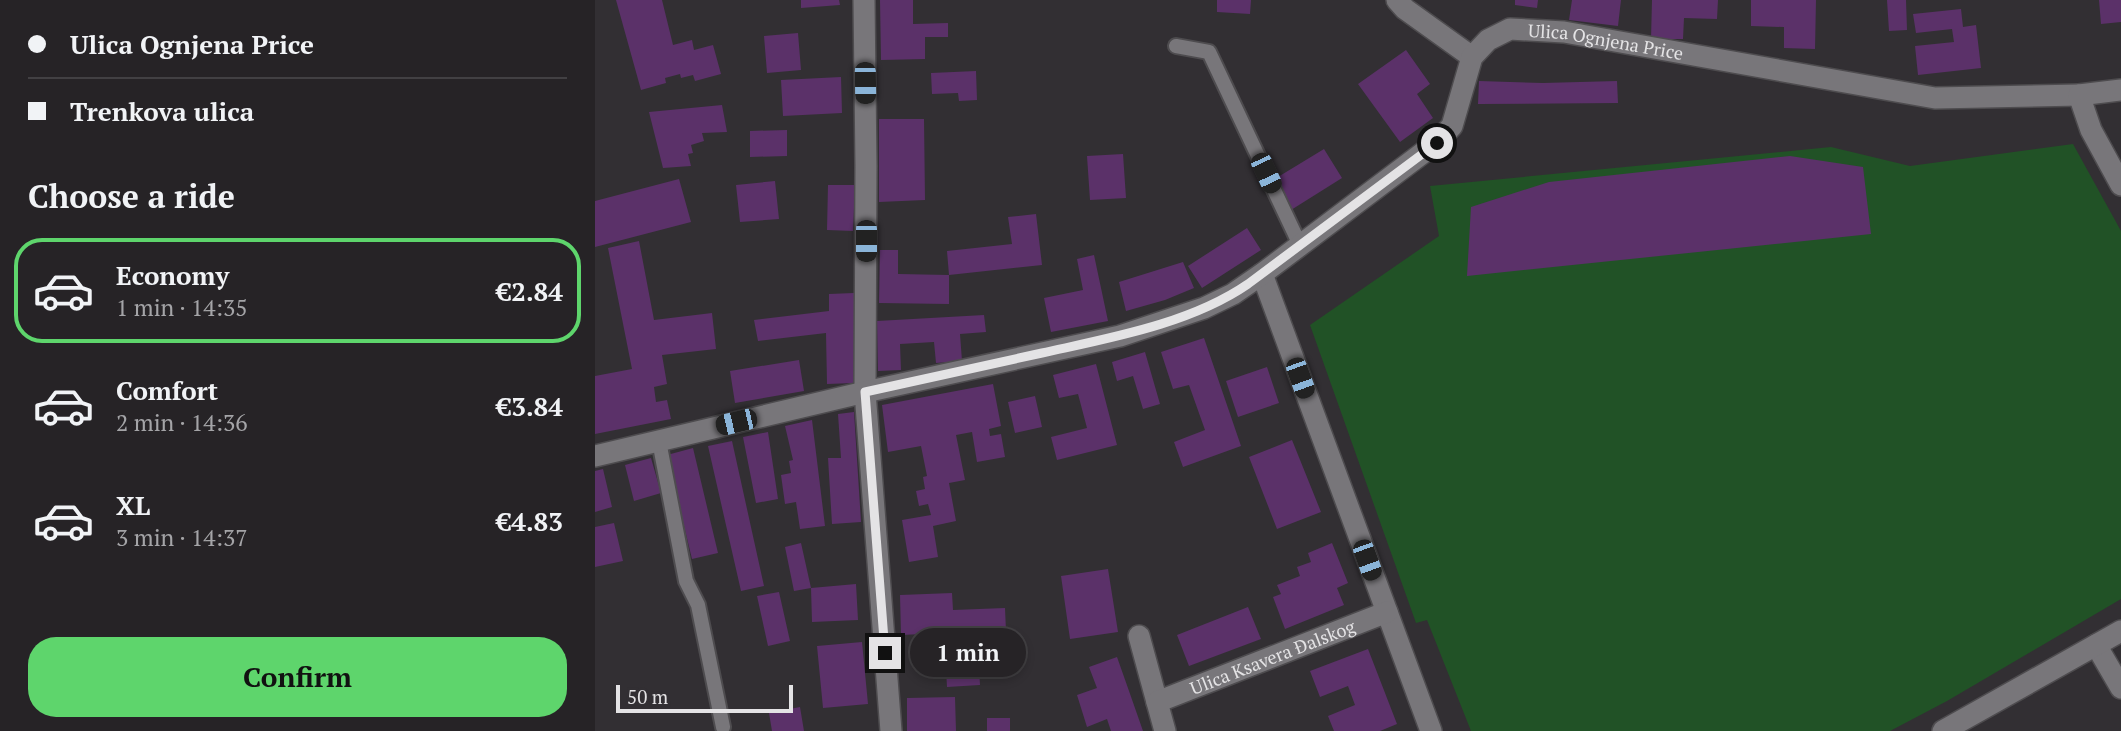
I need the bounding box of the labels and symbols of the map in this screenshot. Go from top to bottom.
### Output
street label: Ulica Ognjena Price [1527,18,1685,65]
car [855,62,876,104]
route start [1421,127,1453,159]
car [1248,150,1285,196]
car [856,220,877,262]
car [1283,355,1318,401]
car [714,407,759,437]
car [1350,537,1385,583]
street label: Ulica Ksavera Đalskog [1186,614,1359,700]
callout: 1 min [909,628,1025,678]
route end [869,637,901,669]
scale bar [616,682,793,714]

